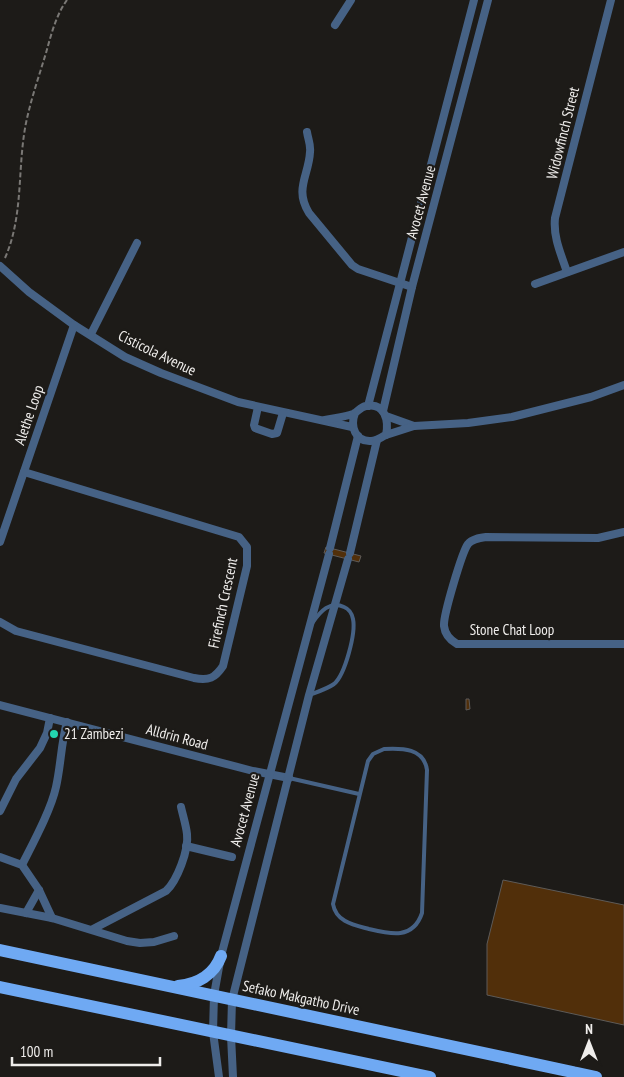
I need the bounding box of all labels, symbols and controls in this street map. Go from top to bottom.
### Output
street label: Widowfinch Street [542,85,583,181]
street label: Avocet Avenue [402,163,439,241]
street label: Cisticola Avenue [115,326,199,380]
street label: Alethe Loop [9,382,48,447]
street label: Firefinch Crescent [204,556,241,650]
street label: Stone Chat Loop [470,620,554,639]
street label: Alldrin Road [144,719,210,754]
place label: 21 Zambezi [64,724,124,743]
marker: 21 Zambezi [48,728,60,740]
street label: Avocet Avenue [226,771,263,849]
street label: Sefako Makgatho Drive [241,976,361,1019]
north arrow [564,1017,614,1067]
text: N [585,1020,593,1038]
scale bar [12,1034,160,1066]
text: 100 m [20,1042,53,1061]

